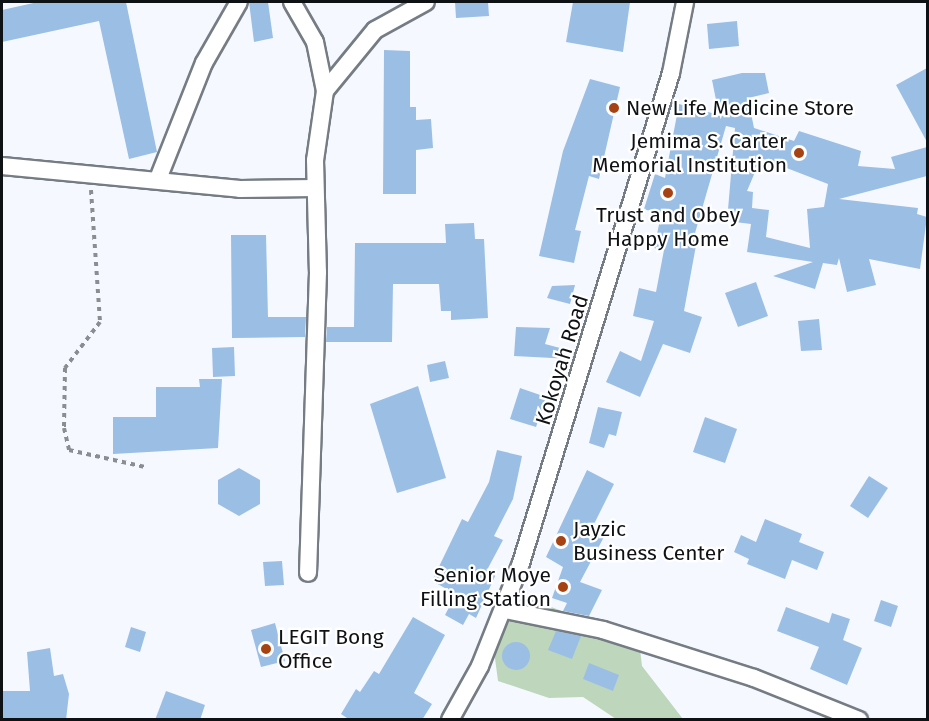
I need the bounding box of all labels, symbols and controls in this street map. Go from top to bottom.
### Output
place label: New Life Medicine Store [626,95,854,121]
marker: New Life Medicine Store [607,101,621,115]
place label: Jemima S. Carter Memorial Institution [592,128,787,178]
marker: Jemima S. Carter Memorial Institution [792,146,806,160]
marker: Trust and Obey Happy Home [661,186,675,200]
place label: Trust and Obey Happy Home [596,202,740,252]
street label: Kokoyah Road [530,292,594,428]
place label: Jayzic Business Center [573,516,724,566]
marker: Jayzic Business Center [554,534,568,548]
place label: Senior Moye Filling Station [420,562,551,612]
marker: Senior Moye Filling Station [556,580,570,594]
place label: LEGIT Bong Office [278,624,384,674]
marker: LEGIT Bong Office [259,642,273,656]

